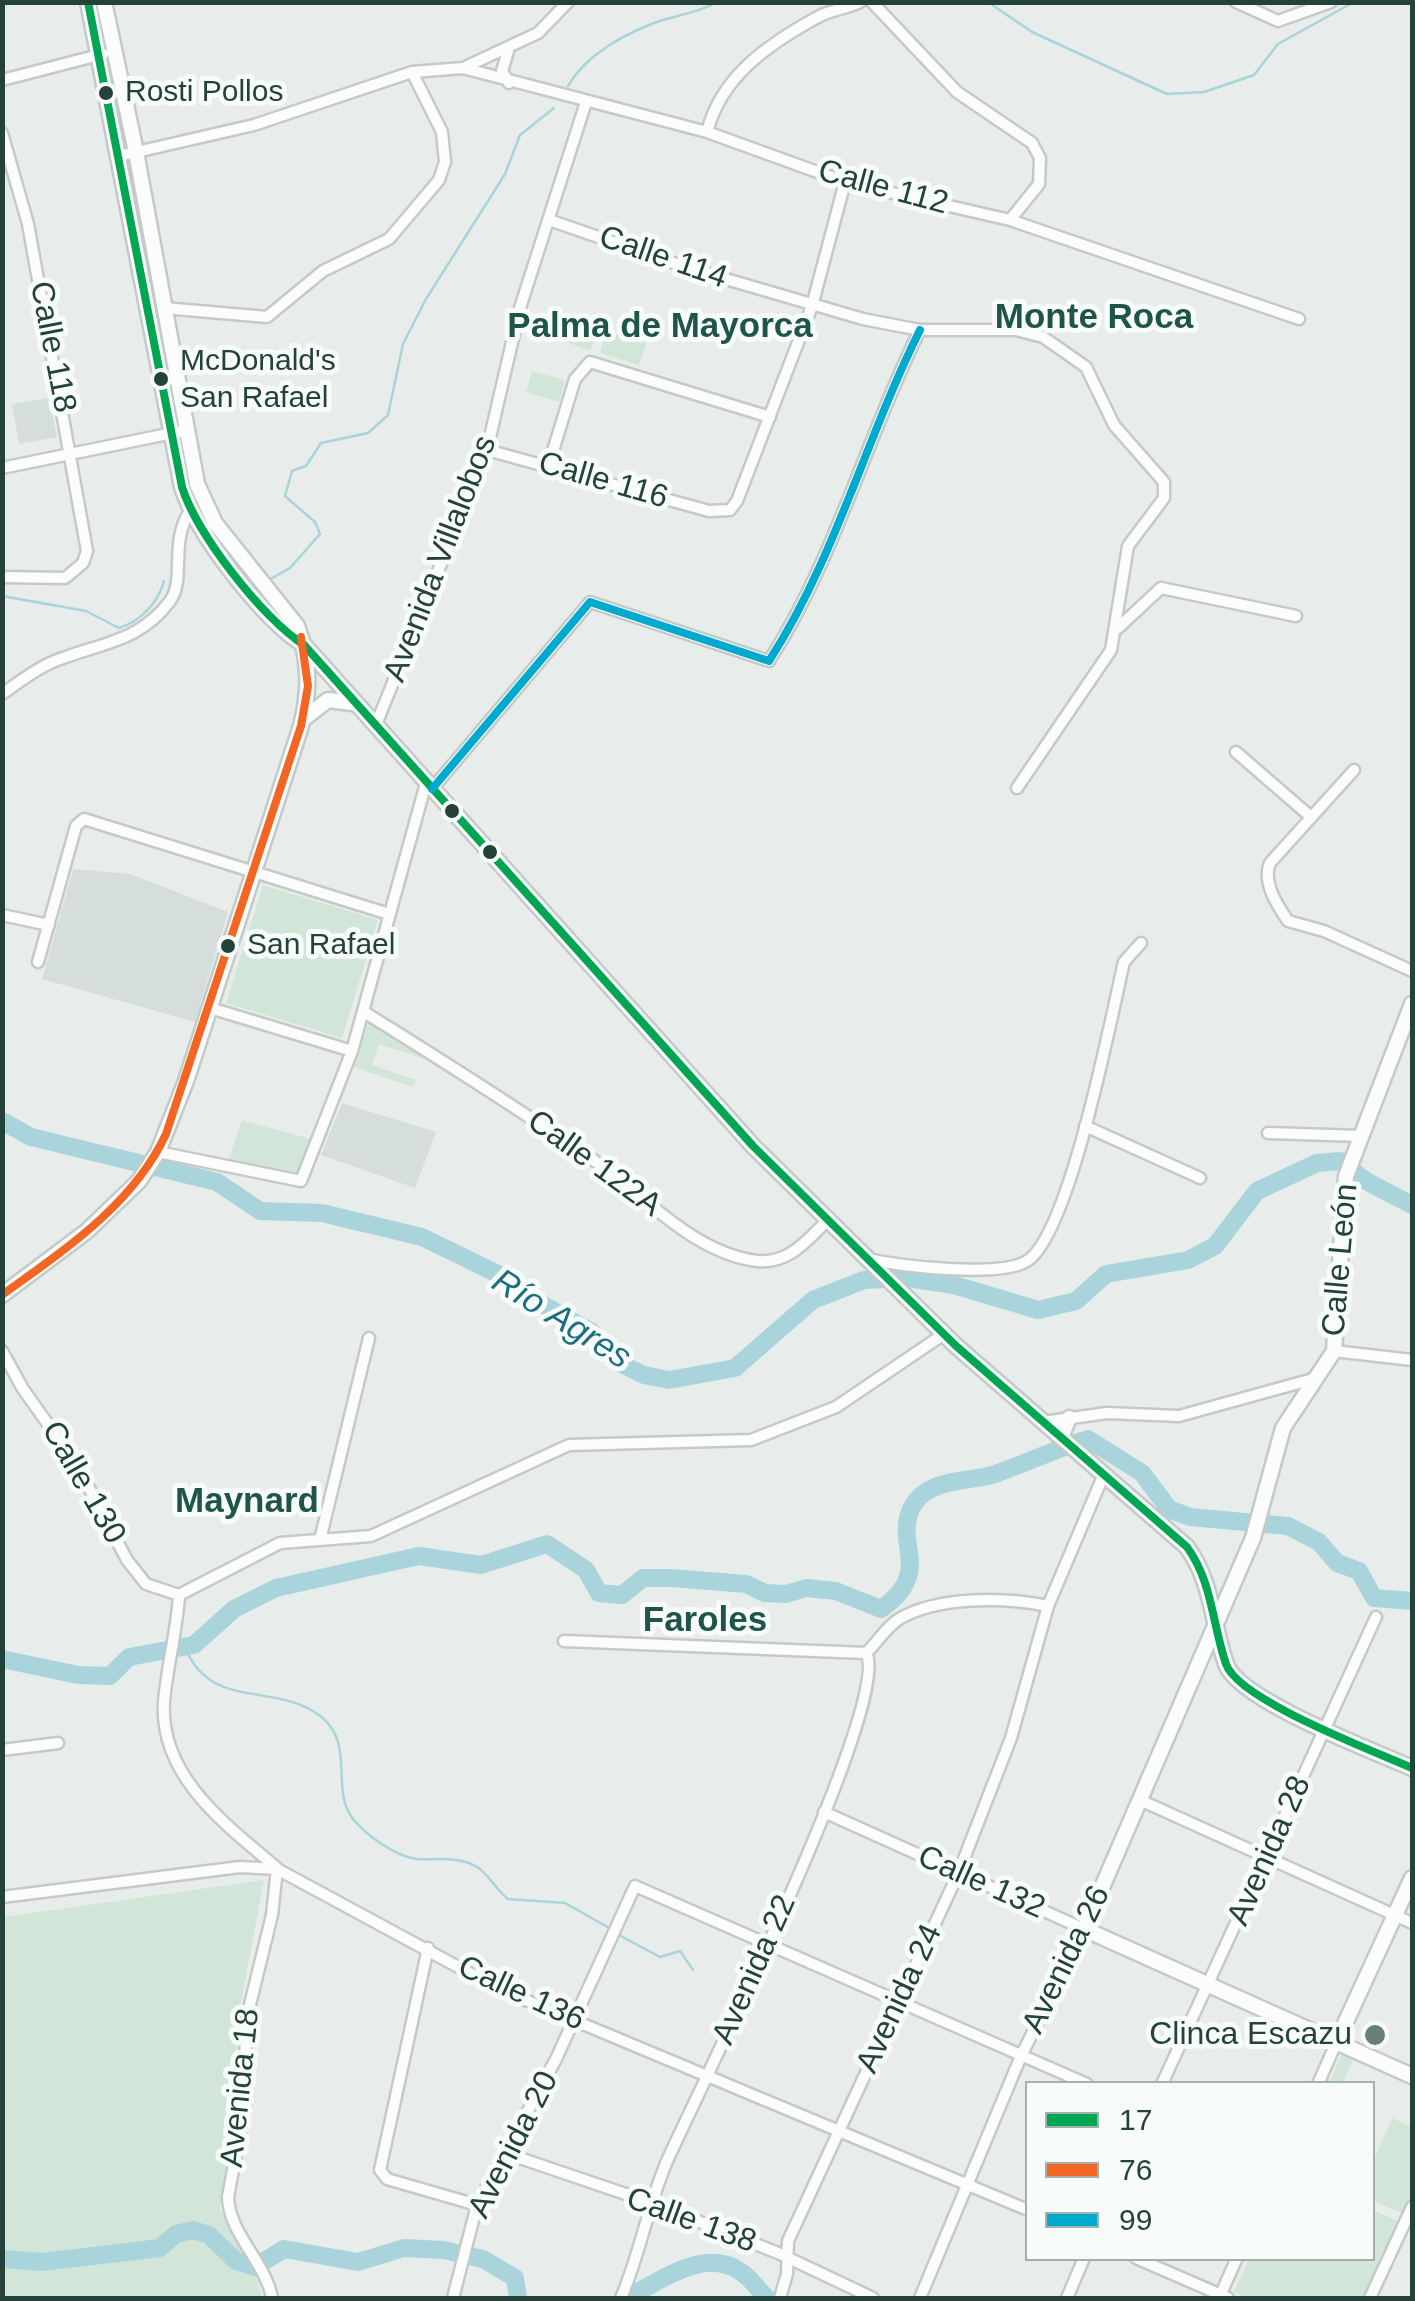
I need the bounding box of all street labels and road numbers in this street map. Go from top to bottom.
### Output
street label: Calle 112 [814,152,952,224]
street label: Calle 114 [594,218,732,298]
street label: Calle 118 [20,278,84,416]
street label: Avenida Villalobos [376,431,506,687]
street label: Calle 116 [534,444,672,518]
street label: Calle 122A [519,1102,669,1226]
street label: Calle León [1315,1182,1367,1338]
street label: Calle 130 [33,1415,133,1551]
street label: Avenida 28 [1220,1770,1320,1932]
street label: Calle 132 [911,1838,1051,1928]
street label: Avenida 26 [1015,1880,1119,2040]
street label: Avenida 22 [705,1889,805,2051]
street label: Avenida 24 [849,1919,951,2079]
street label: Calle 136 [452,1948,590,2040]
street label: Avenida 18 [214,2007,268,2169]
street label: Avenida 20 [461,2065,567,2225]
street label: Calle 138 [621,2180,761,2262]

